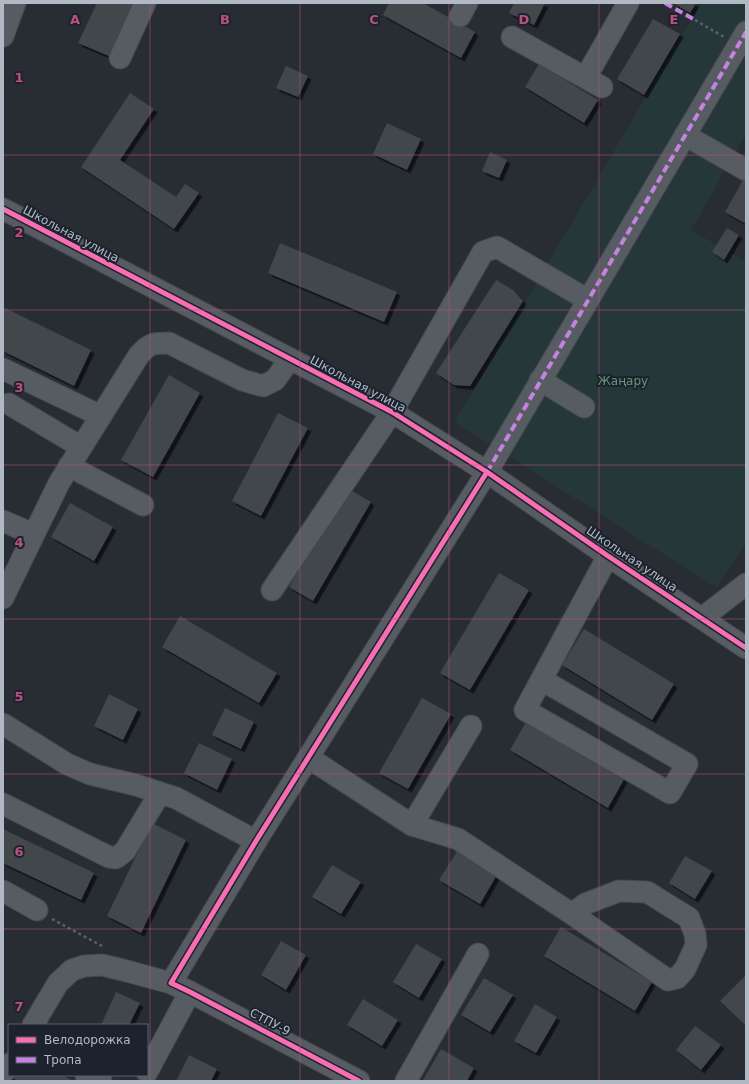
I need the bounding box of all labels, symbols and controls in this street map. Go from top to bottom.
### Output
text: A [70,12,80,27]
text: B [220,12,230,27]
text: C [369,12,379,27]
text: D [519,12,530,27]
text: E [670,12,678,27]
text: 1 [14,70,24,85]
street label: Школьная улица [21,203,121,265]
text: 2 [14,225,24,240]
street label: Школьная улица [308,353,408,415]
park label: Жаңару [598,374,648,388]
text: 3 [14,380,24,395]
street label: Школьная улица [584,523,680,595]
text: 4 [14,535,24,550]
text: 5 [14,689,24,704]
text: 6 [14,844,24,859]
text: 7 [14,999,24,1014]
street label: СТПУ-9 [247,1005,293,1039]
legend [8,1024,148,1076]
text: Велодорожка [44,1033,131,1047]
text: Тропа [43,1053,82,1067]

